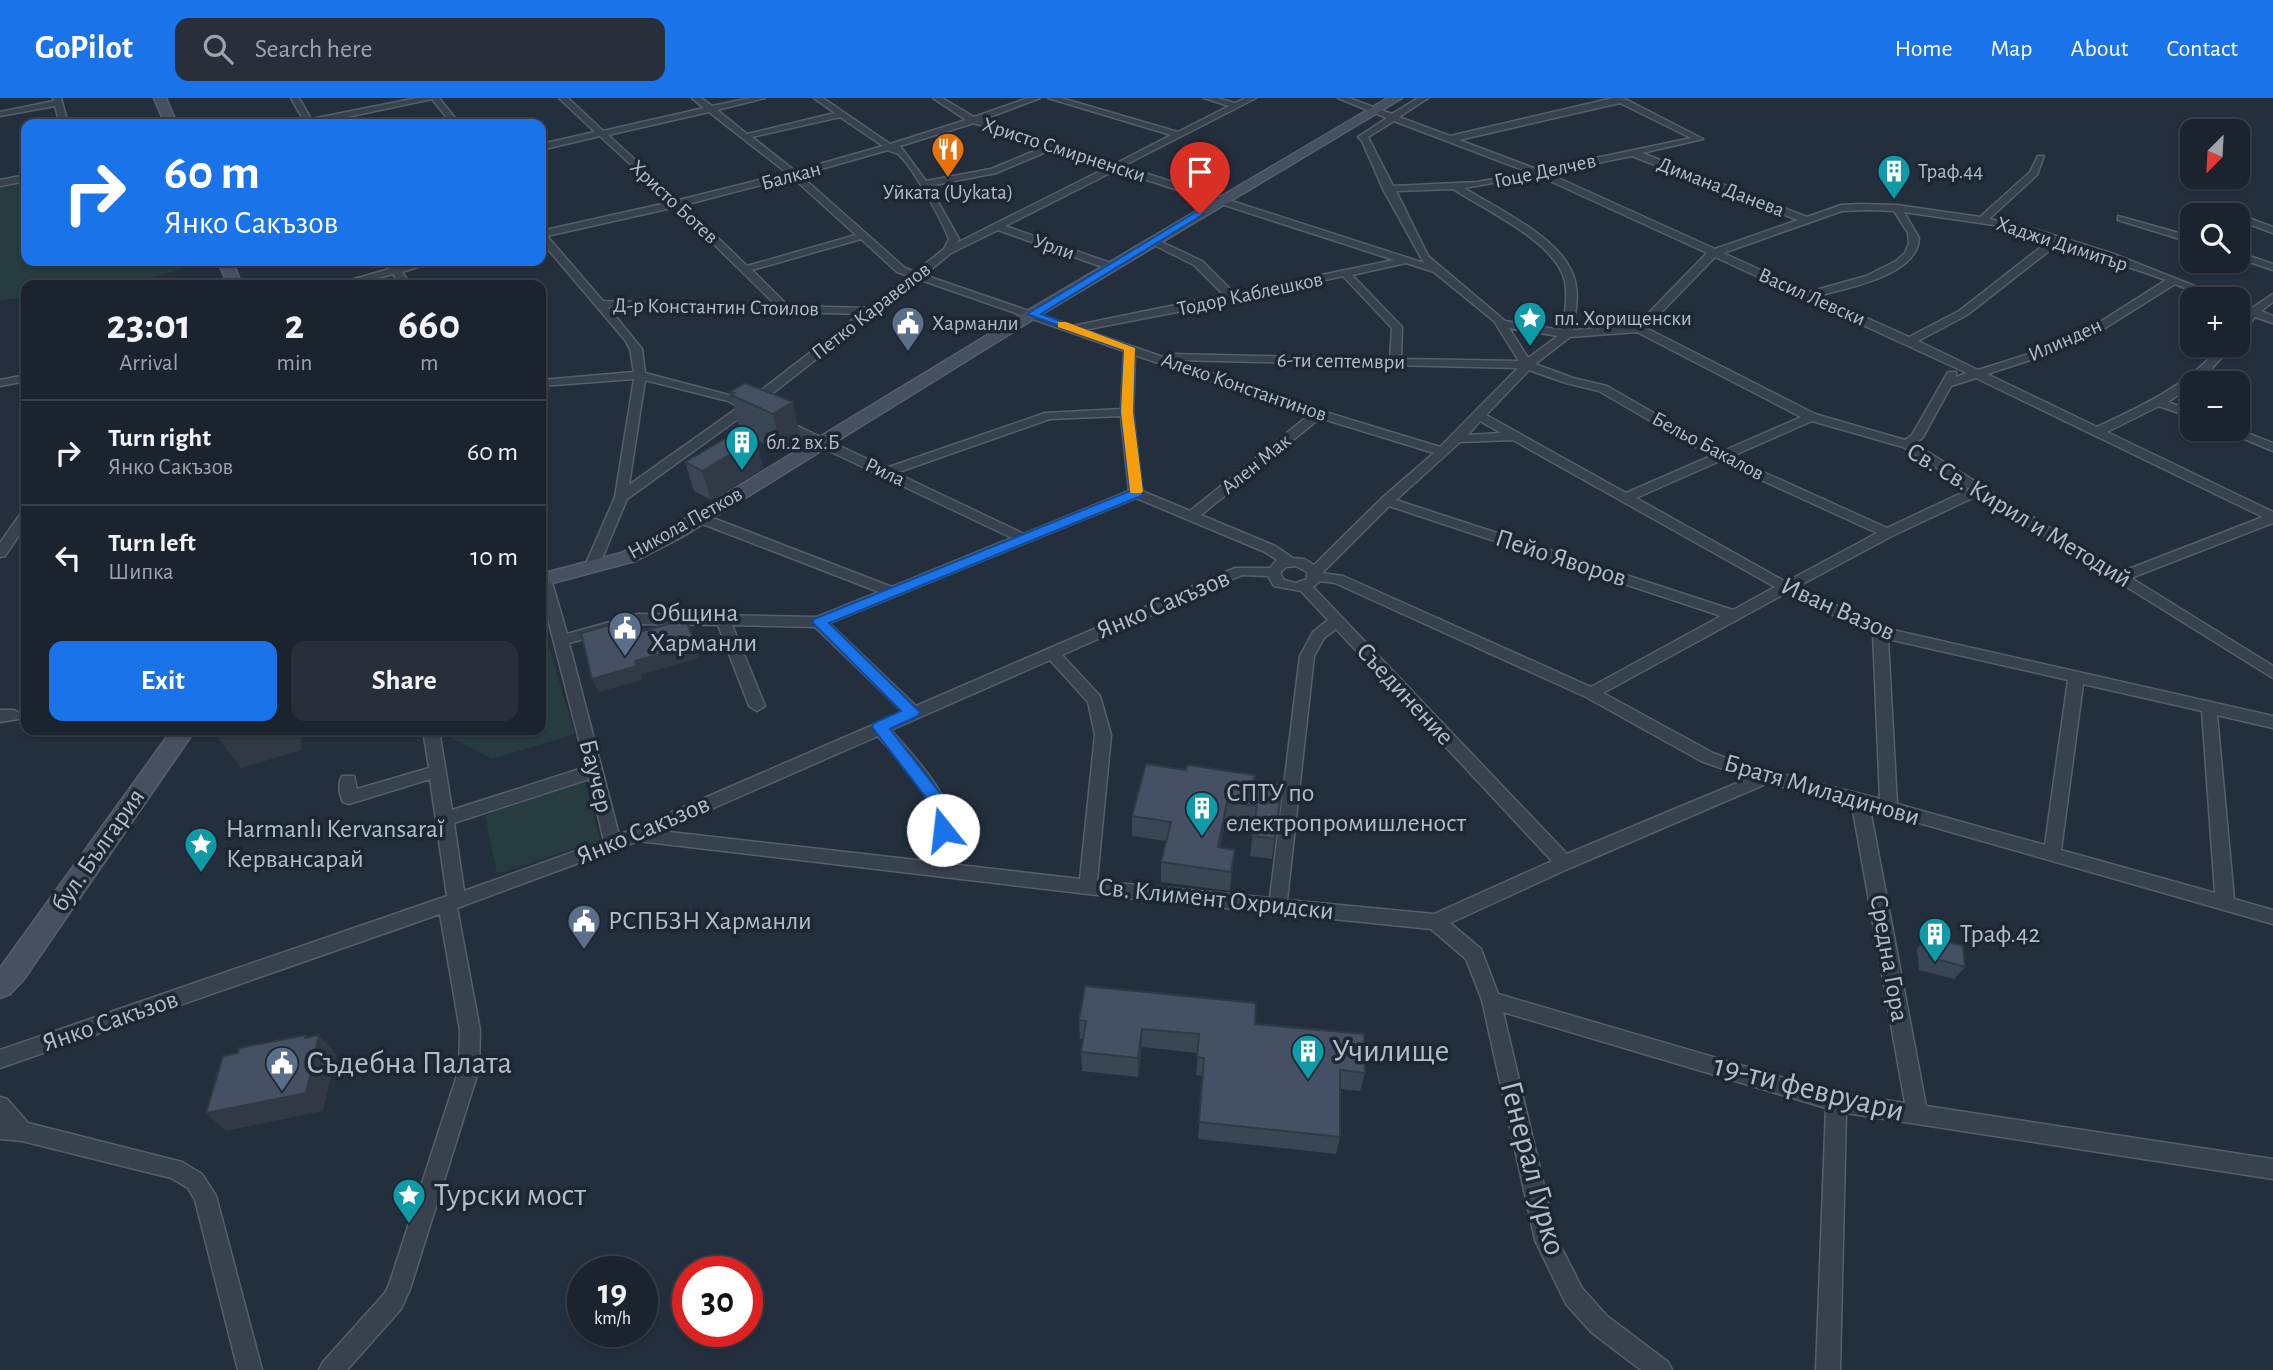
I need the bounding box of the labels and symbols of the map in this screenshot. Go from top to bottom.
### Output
street label: Христо Смирненски [980,114,1148,186]
north arrow [2180,119,2250,189]
restaurant icon: Уйката (Uykata) [929,130,967,179]
pin [1170,142,1230,214]
street label: Гоце Делчев [1492,150,1598,192]
building icon: Траф.44 [1875,152,1913,201]
street label: Димана Данева [1655,153,1788,221]
street label: Христо Ботев [626,156,722,248]
street label: Балкан [759,158,823,194]
place label: Траф.44 [1918,161,1983,182]
place label: Уйката (Uykata) [883,182,1013,203]
street label: Хаджи Димитър [1994,213,2130,275]
street label: Урли [1031,230,1077,264]
street label: Петко Каравелов [808,258,934,364]
street label: Васил Левски [1755,264,1869,330]
street label: Тодор Каблешков [1175,268,1325,320]
street label: Д-р Константин Стоилов [613,295,819,319]
place icon: пл. Хорищенски [1511,299,1549,348]
public building icon: Харманли [889,304,927,353]
place label: пл. Хорищенски [1554,308,1692,329]
place label: Харманли [932,313,1019,334]
street label: Илинден [2025,315,2105,365]
street label: Алеко Константинов [1159,349,1329,425]
street label: 6-ти септември [1277,349,1405,373]
street label: Бельо Бакалов [1649,408,1767,484]
building icon: бл.2 вх.Б [723,423,761,472]
street label: Ален Мак [1217,430,1295,498]
place label: бл.2 вх.Б [766,432,840,453]
street label: Св. Св. Кирил и Методий [1902,438,2136,592]
street label: Рила [862,454,909,490]
street label: Никола Петков [624,483,746,563]
street label: Пейо Яворов [1492,525,1630,591]
street label: Янко Сакъзов [1093,564,1233,644]
street label: Иван Вазов [1777,572,1899,646]
place label: Община Харманли [650,600,757,656]
public building icon: Община Харманли [606,609,644,658]
street label: Съединение [1351,638,1459,750]
street label: Баучер [574,737,618,815]
street label: Братя Миладинови [1721,750,1923,830]
place label: СПТУ по електропромишленост [1226,780,1467,836]
street label: бул. България [46,784,150,916]
building icon: СПТУ по електропромишленост [1183,789,1221,838]
street label: Янко Сакъзов [573,790,713,870]
position arrow [906,793,980,867]
place label: Harmanlı Kervansaraĭ Кервансарай [226,816,445,872]
place icon: Harmanlı Kervansaraĭ Кервансарай [182,825,220,874]
street label: Св. Климент Охридски [1097,874,1335,924]
street label: Средна Гора [1865,892,1913,1024]
public building icon: РСПБЗН Харманли [565,902,603,951]
place label: РСПБЗН Харманли [608,908,812,934]
building icon: Траф.42 [1916,915,1954,964]
place label: Траф.42 [1960,921,2041,947]
street label: Янко Сакъзов [39,986,181,1056]
building icon: Училище [1289,1032,1327,1081]
place label: Училище [1332,1035,1449,1067]
public building icon: Съдебна Палата [263,1044,301,1093]
place label: Съдебна Палата [306,1047,512,1079]
street label: 19-ти февруари [1711,1049,1907,1127]
street label: Генерал Гурко [1494,1077,1572,1259]
place icon: Турски мост [390,1176,428,1225]
place label: Турски мост [434,1179,587,1211]
speed limit sign: 30 [672,1256,763,1347]

